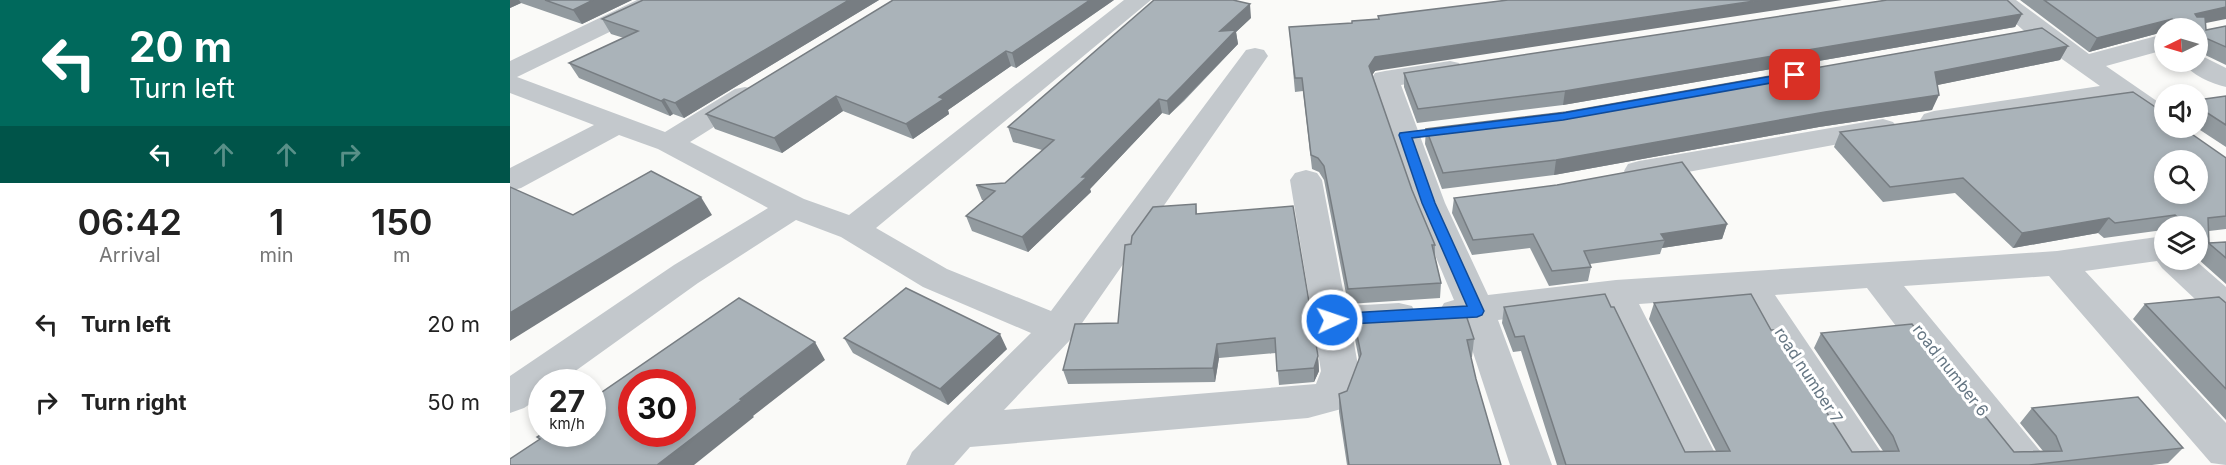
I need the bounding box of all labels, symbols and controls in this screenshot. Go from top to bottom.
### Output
north arrow [2154,18,2208,72]
map controls [2154,18,2208,270]
text: 20 m [129,21,232,72]
icon: left [30,24,108,102]
pin [1769,49,1820,100]
icon: arrive [1778,58,1811,91]
text: Turn left [129,72,235,105]
button: sound [2154,84,2208,138]
icon: left [144,138,177,171]
icon: ahead [207,138,240,171]
icon: ahead [270,138,303,171]
icon: right [333,138,366,171]
button: search [2154,150,2208,204]
text: 06:42 [77,200,182,244]
text: 1 [269,200,284,244]
text: 150 [371,200,433,244]
button: layers [2154,216,2208,270]
text: Arrival [99,243,160,267]
text: min [259,243,294,267]
text: m [393,243,411,267]
position arrow [1300,288,1364,352]
icon: left [30,308,63,341]
text: Turn left [81,311,171,337]
text: 20 m [427,311,480,337]
street label: road number 6 [1909,320,1993,420]
street label: road number 7 [1771,323,1847,427]
speed limit sign: 30 [618,369,696,447]
text: 27 [549,383,585,419]
icon: right [30,386,63,419]
text: Turn right [81,389,187,415]
text: 50 m [427,389,480,415]
text: km/h [549,414,585,433]

